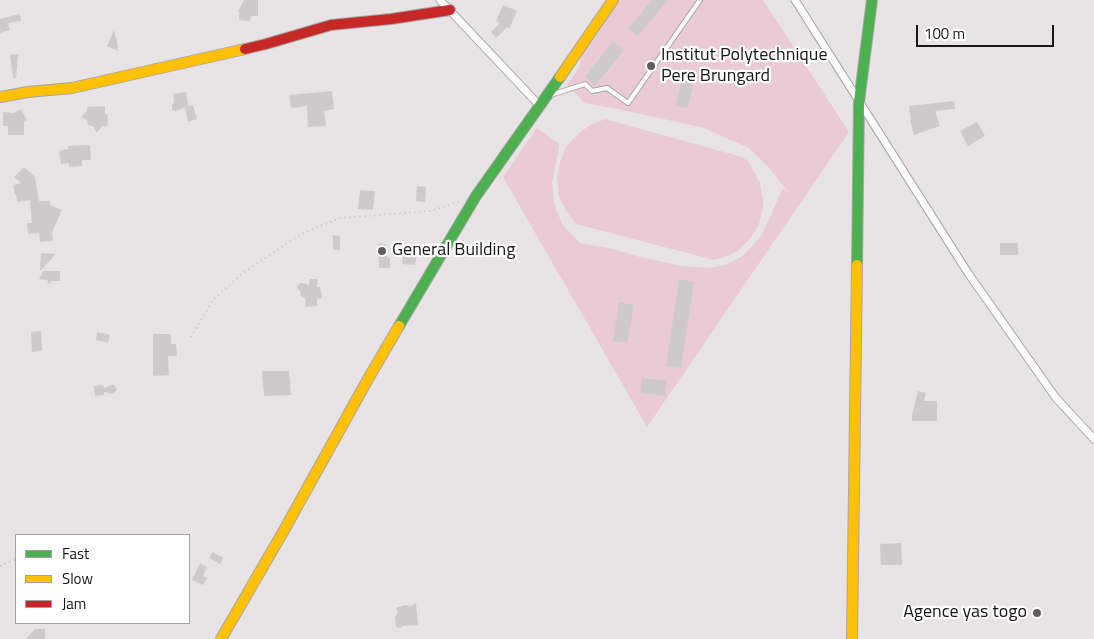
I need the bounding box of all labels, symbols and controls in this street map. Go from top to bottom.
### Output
scale bar [919,15,1056,47]
text: 100 m [924,22,965,45]
place label: Institut Polytechnique Pere Brungard [661,45,827,88]
marker: Institut Polytechnique Pere Brungard [645,60,657,72]
place label: General Building [392,240,515,262]
marker: General Building [376,245,388,257]
legend [15,534,190,624]
text: Fast [62,542,89,565]
text: Slow [62,567,93,590]
text: Jam [62,592,86,615]
place label: Agence yas togo [903,602,1027,624]
marker: Agence yas togo [1031,607,1043,619]

